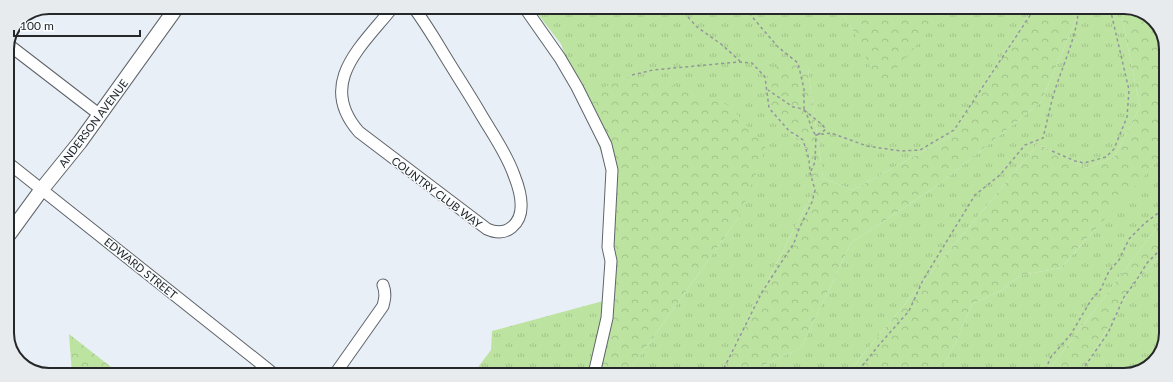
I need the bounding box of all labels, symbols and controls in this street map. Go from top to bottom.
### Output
scale bar [14,12,140,38]
text: 100 m [20,18,54,33]
street label: ANDERSON AVENUE [56,77,130,169]
street label: COUNTRY CLUB WAY [389,154,485,230]
street label: EDWARD STREET [102,235,180,302]

